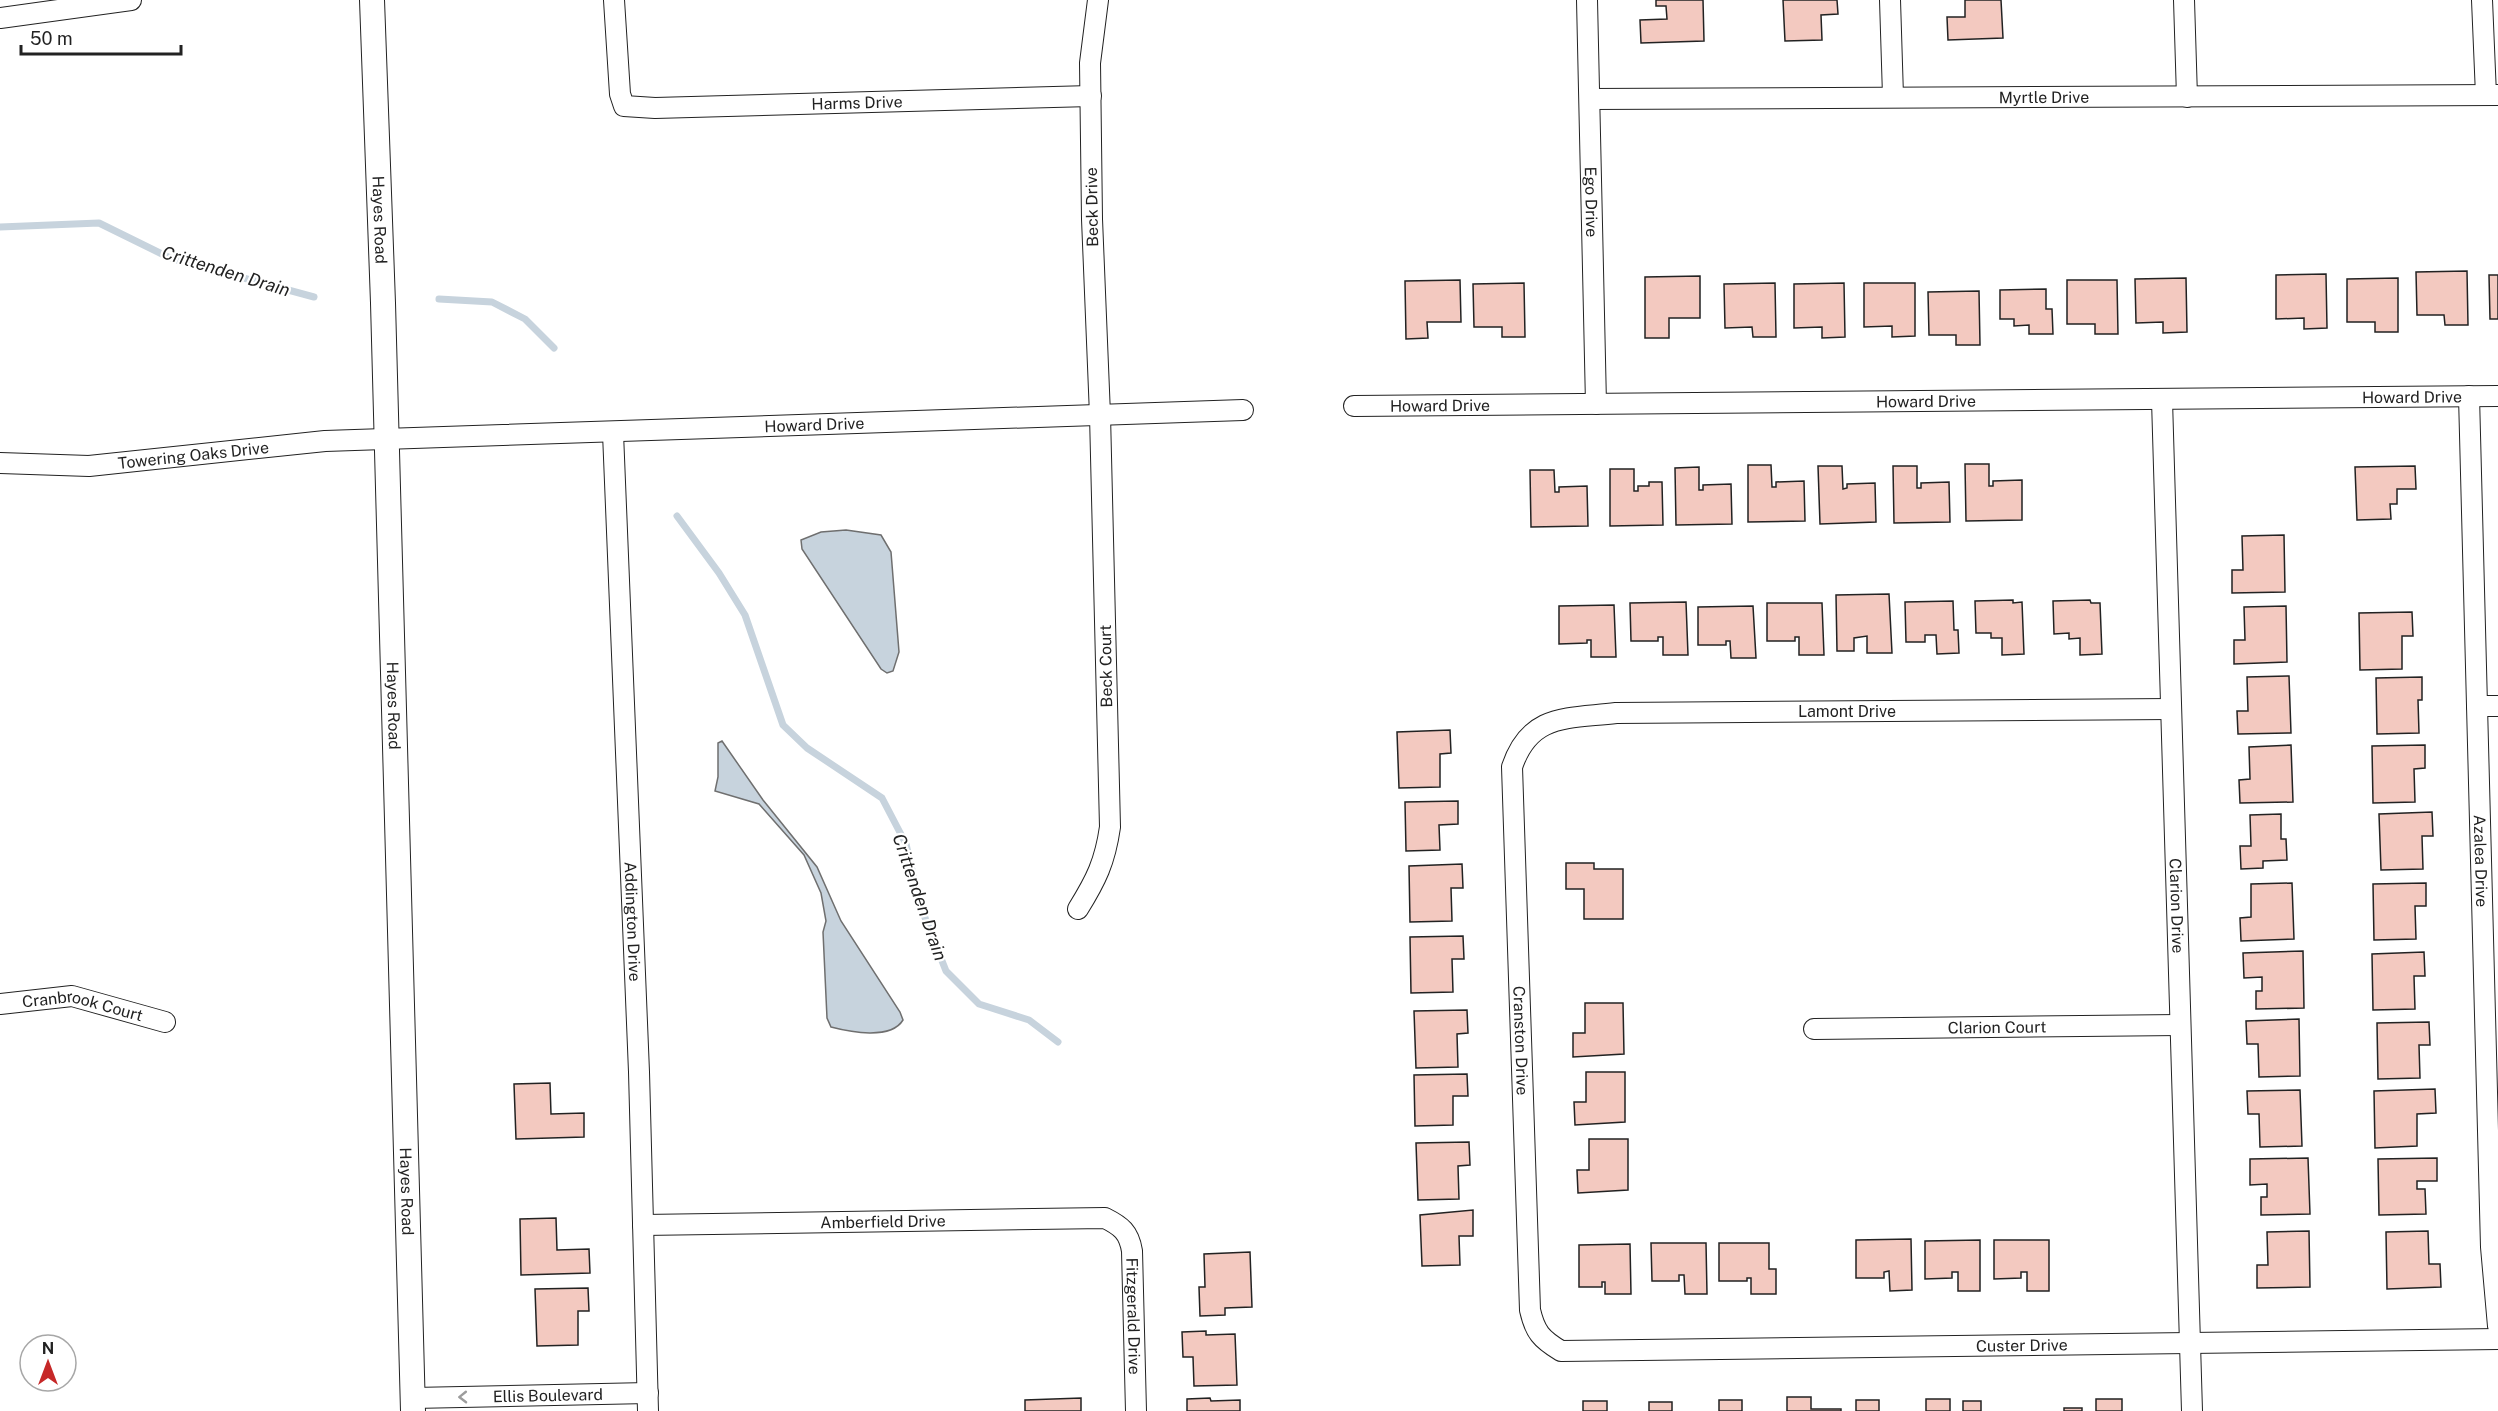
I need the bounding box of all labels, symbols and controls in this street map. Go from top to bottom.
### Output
scale bar [21,18,182,56]
text: 50 m [30,28,73,49]
street label: Myrtle Drive [1999,87,2089,107]
street label: Harms Drive [811,92,903,113]
street label: Ego Drive [1581,166,1602,237]
street label: Beck Drive [1082,167,1102,247]
street label: Hayes Road [369,175,391,264]
water label: Crittenden Drain [159,242,293,300]
street label: Howard Drive [2362,387,2462,407]
street label: Howard Drive [1876,391,1976,411]
street label: Howard Drive [1390,395,1490,415]
street label: Howard Drive [764,413,865,436]
street label: Towering Oaks Drive [117,438,270,472]
street label: Beck Court [1096,624,1116,708]
street label: Hayes Road [383,661,405,750]
street label: Lamont Drive [1798,702,1896,721]
street label: Azalea Drive [2470,814,2492,907]
water label: Crittenden Drain [888,831,952,963]
street label: Clarion Drive [2166,858,2188,954]
street label: Addington Drive [621,861,645,982]
street label: Cranbrook Court [21,986,145,1025]
street label: Cranston Drive [1510,986,1532,1096]
street label: Clarion Court [1947,1017,2046,1037]
street label: Hayes Road [396,1147,418,1236]
street label: Amberfield Drive [820,1211,946,1232]
street label: Fitzgerald Drive [1123,1257,1145,1375]
north arrow [18,1333,78,1393]
street label: Custer Drive [1976,1335,2068,1355]
text: N [42,1339,54,1358]
street label: Ellis Boulevard [493,1384,603,1406]
one-way arrow [459,1391,468,1403]

